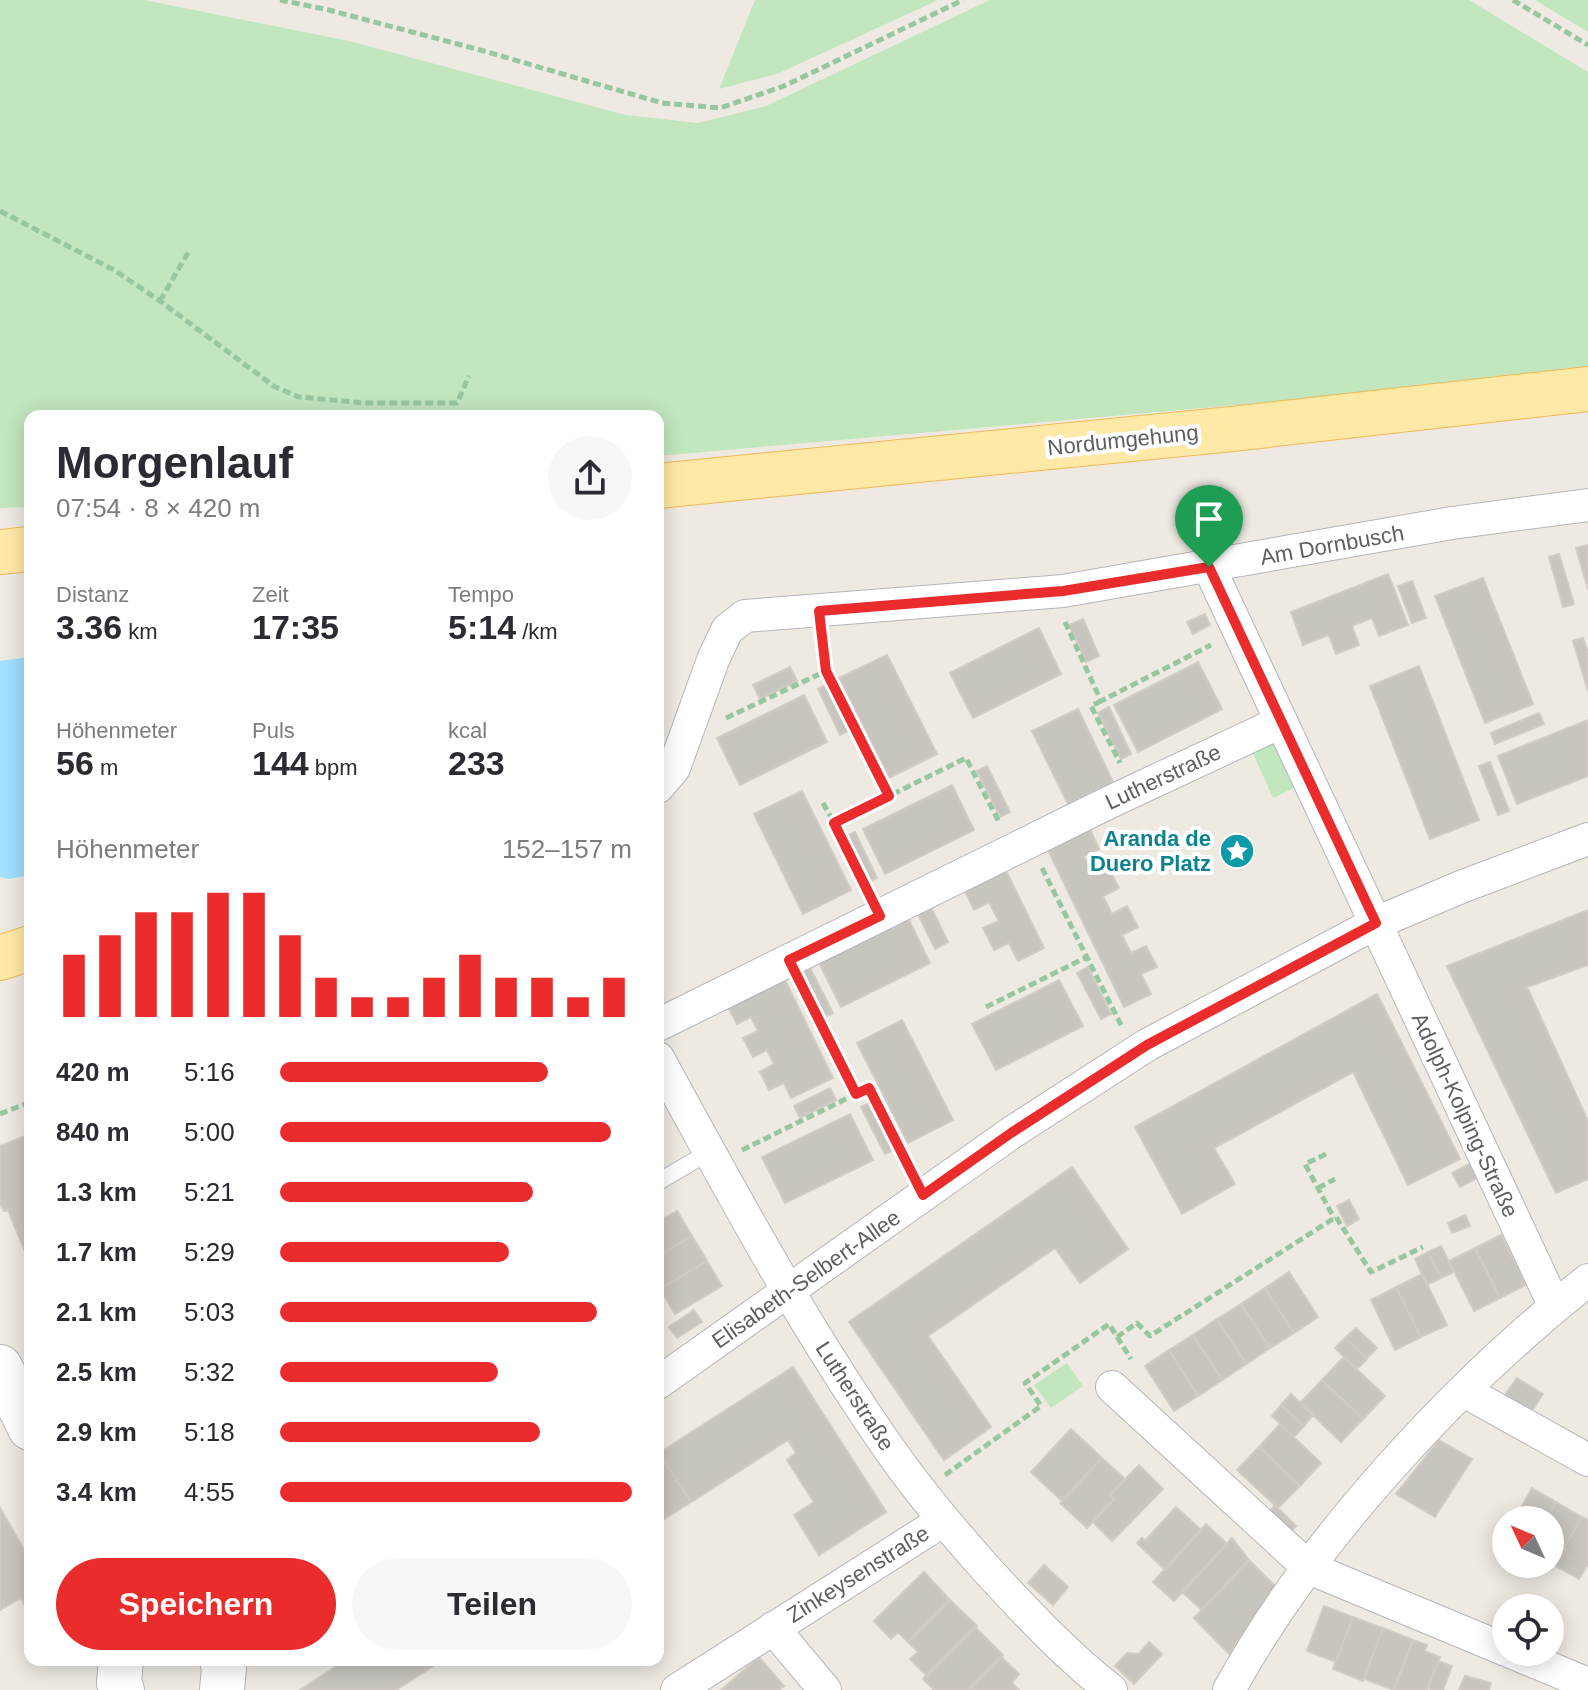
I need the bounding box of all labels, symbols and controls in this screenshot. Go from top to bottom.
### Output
street label: Nordumgehung [1046,420,1200,460]
button: share [548,436,632,520]
text: Morgenlauf [56,438,293,487]
pin [1175,485,1243,567]
text: 07:54 · 8 × 420 m [56,493,261,523]
icon: arrive [1187,497,1231,541]
street label: Am Dornbusch [1258,520,1406,570]
text: Distanz [56,582,129,607]
text: Zeit [252,582,289,607]
text: Tempo [448,582,514,607]
text: 3.36 [56,608,122,646]
text: 17:35 [252,608,339,646]
text: 5:14 [448,608,516,646]
text: km [122,619,158,644]
text: /km [516,619,558,644]
text: Höhenmeter [56,718,177,743]
text: Puls [252,718,295,743]
text: kcal [448,718,487,743]
street label: Lutherstraße [1101,739,1225,815]
text: 56 [56,744,94,782]
text: 144 [252,744,309,782]
text: 233 [448,744,505,782]
text: m [94,755,118,780]
text: bpm [309,755,358,780]
place label: Aranda de Duero Platz [1090,826,1211,876]
place icon: Aranda de Duero Platz [1218,832,1256,870]
text: Höhenmeter [56,834,199,864]
text: 152–157 m [502,834,632,864]
street label: Adolph-Kolping-Straße [1407,1009,1523,1221]
text: 420 m [56,1057,130,1087]
text: 5:16 [184,1057,235,1087]
text: 840 m [56,1117,130,1147]
text: 5:00 [184,1117,235,1147]
text: 1.3 km [56,1177,137,1207]
text: 5:21 [184,1177,235,1207]
street label: Elisabeth-Selbert-Allee [707,1205,905,1353]
text: 1.7 km [56,1237,137,1267]
text: 5:29 [184,1237,235,1267]
text: 2.1 km [56,1297,137,1327]
text: 5:03 [184,1297,235,1327]
street label: Lutherstraße [811,1337,899,1455]
text: 2.5 km [56,1357,137,1387]
text: 5:32 [184,1357,235,1387]
text: 2.9 km [56,1417,137,1447]
text: 5:18 [184,1417,235,1447]
text: 3.4 km [56,1477,137,1507]
text: 4:55 [184,1477,235,1507]
north arrow [1492,1506,1564,1578]
map controls [1492,1506,1564,1666]
street label: Zinkeysenstraße [782,1520,934,1628]
button: Speichern [56,1558,336,1650]
button: Teilen [352,1558,632,1650]
button: locate [1492,1594,1564,1666]

